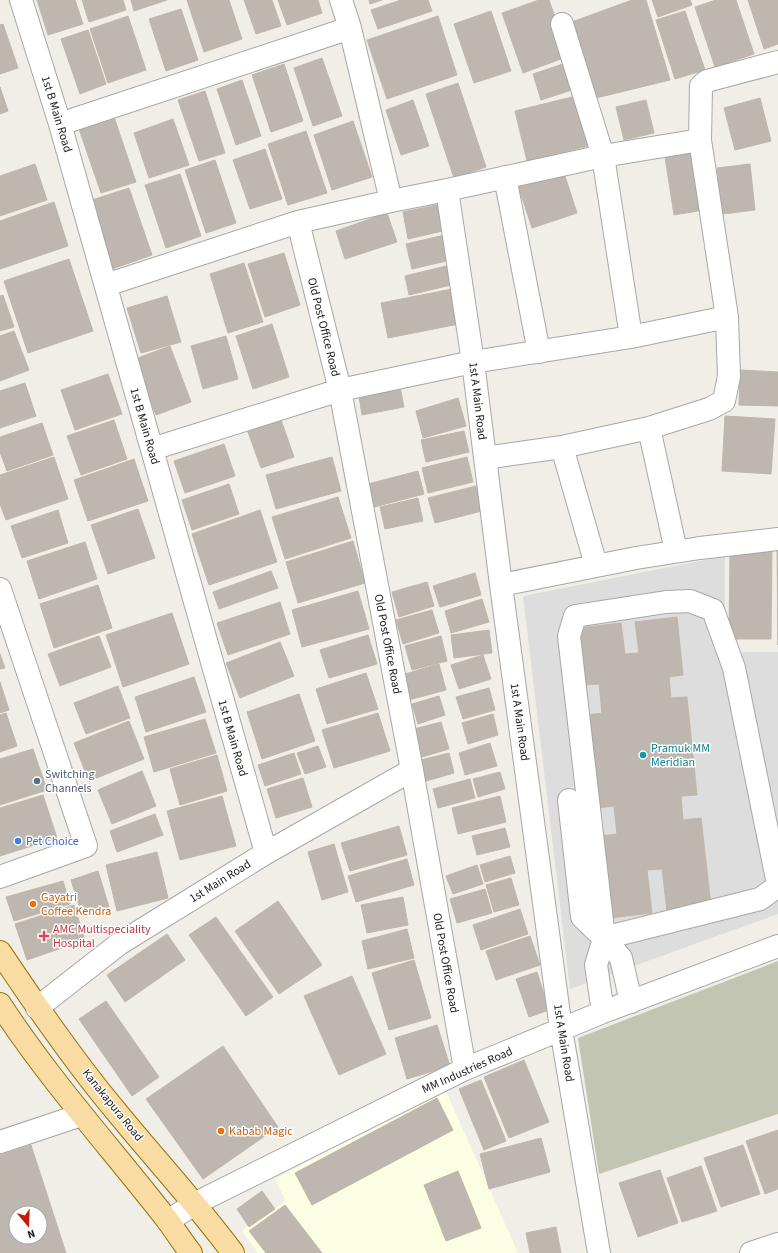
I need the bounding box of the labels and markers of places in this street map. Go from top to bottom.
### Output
place label: Pramuk MM Meridian [651,740,710,771]
marker: Pramuk MM Meridian [638,750,648,760]
place label: Switching Channels [45,766,94,797]
marker: Switching Channels [32,776,42,786]
place label: Pet Choice [26,833,79,850]
marker: Pet Choice [13,836,23,846]
place label: Gayatri Coffee Kendra [41,889,111,920]
marker: Gayatri Coffee Kendra [28,899,38,909]
place label: AMC Multispeciality Hospital [53,921,151,952]
marker: AMC Multispeciality Hospital [38,930,50,942]
place label: Kabab Magic [229,1123,293,1140]
marker: Kabab Magic [216,1126,226,1136]

